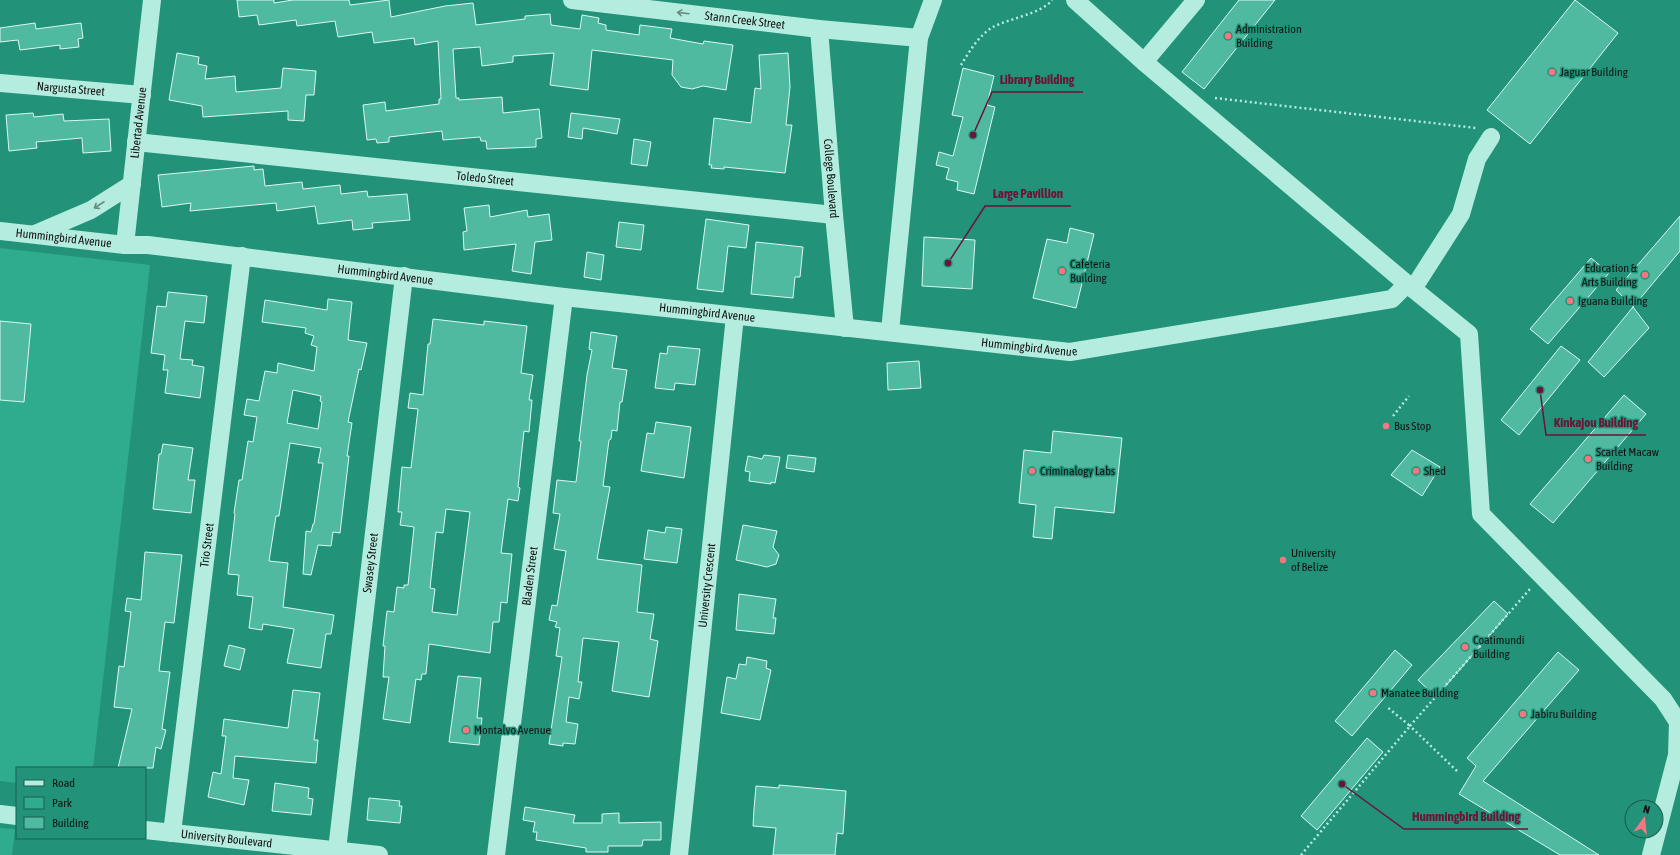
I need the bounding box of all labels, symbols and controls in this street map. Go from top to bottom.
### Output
one-way arrow [677,9,690,17]
street label: Stann Creek Street [704,9,786,32]
place label: Administration Building [1236,22,1302,50]
marker: Administration Building [1223,31,1233,41]
place label: Jaguar Building [1560,65,1629,79]
callout: Library Building [992,67,1083,92]
marker: Jaguar Building [1547,67,1557,77]
text: Library Building [1000,72,1075,87]
street label: Nargusta Street [36,79,106,99]
street label: Libertad Avenue [128,86,149,159]
street label: College Boulevard [821,138,841,219]
street label: Toledo Street [456,169,515,189]
callout: Large Pavillion [985,181,1071,206]
text: Large Pavillion [993,186,1063,201]
one-way arrow [94,201,105,209]
street label: Hummingbird Avenue [15,226,112,250]
place label: Cafeteria Building [1070,257,1110,285]
place label: Education & Arts Building [1582,261,1638,289]
street label: Hummingbird Avenue [337,262,434,288]
marker: Cafeteria Building [1057,266,1067,276]
marker: Education & Arts Building [1640,270,1650,280]
place label: Iguana Building [1578,294,1648,308]
marker: Iguana Building [1565,296,1575,306]
street label: Hummingbird Avenue [658,300,756,325]
street label: Hummingbird Avenue [981,335,1078,359]
callout: Kinkajou Building [1546,410,1646,435]
text: Kinkajou Building [1554,415,1639,430]
place label: Bus Stop [1394,419,1431,433]
marker: Bus Stop [1381,421,1391,431]
place label: Scarlet Macaw Building [1596,445,1659,473]
marker: Scarlet Macaw Building [1583,454,1593,464]
place label: Criminalogy Labs [1040,464,1115,478]
place label: Shed [1424,464,1446,478]
marker: Criminalogy Labs [1027,466,1037,476]
marker: Shed [1411,466,1421,476]
street label: Trio Street [197,522,217,568]
street label: Swasey Street [360,532,381,594]
street label: University Crescent [696,542,718,628]
street label: Bladen Street [519,545,541,606]
place label: University of Belize [1291,546,1336,574]
marker: University of Belize [1278,555,1288,565]
place label: Coatimundi Building [1473,633,1525,661]
marker: Coatimundi Building [1460,642,1470,652]
place label: Manatee Building [1381,686,1459,700]
marker: Manatee Building [1368,688,1378,698]
place label: Jabiru Building [1531,707,1597,721]
marker: Jabiru Building [1518,709,1528,719]
place label: Montalvo Avenue [474,723,551,737]
marker: Montalvo Avenue [461,725,471,735]
legend [16,767,146,839]
text: Road [52,776,75,790]
text: Park [52,796,73,810]
north arrow [1624,799,1664,839]
text: N [1642,803,1651,816]
callout: Hummingbird Building [1404,804,1528,829]
text: Hummingbird Building [1412,809,1520,824]
text: Building [52,816,90,830]
street label: University Boulevard [180,827,273,851]

